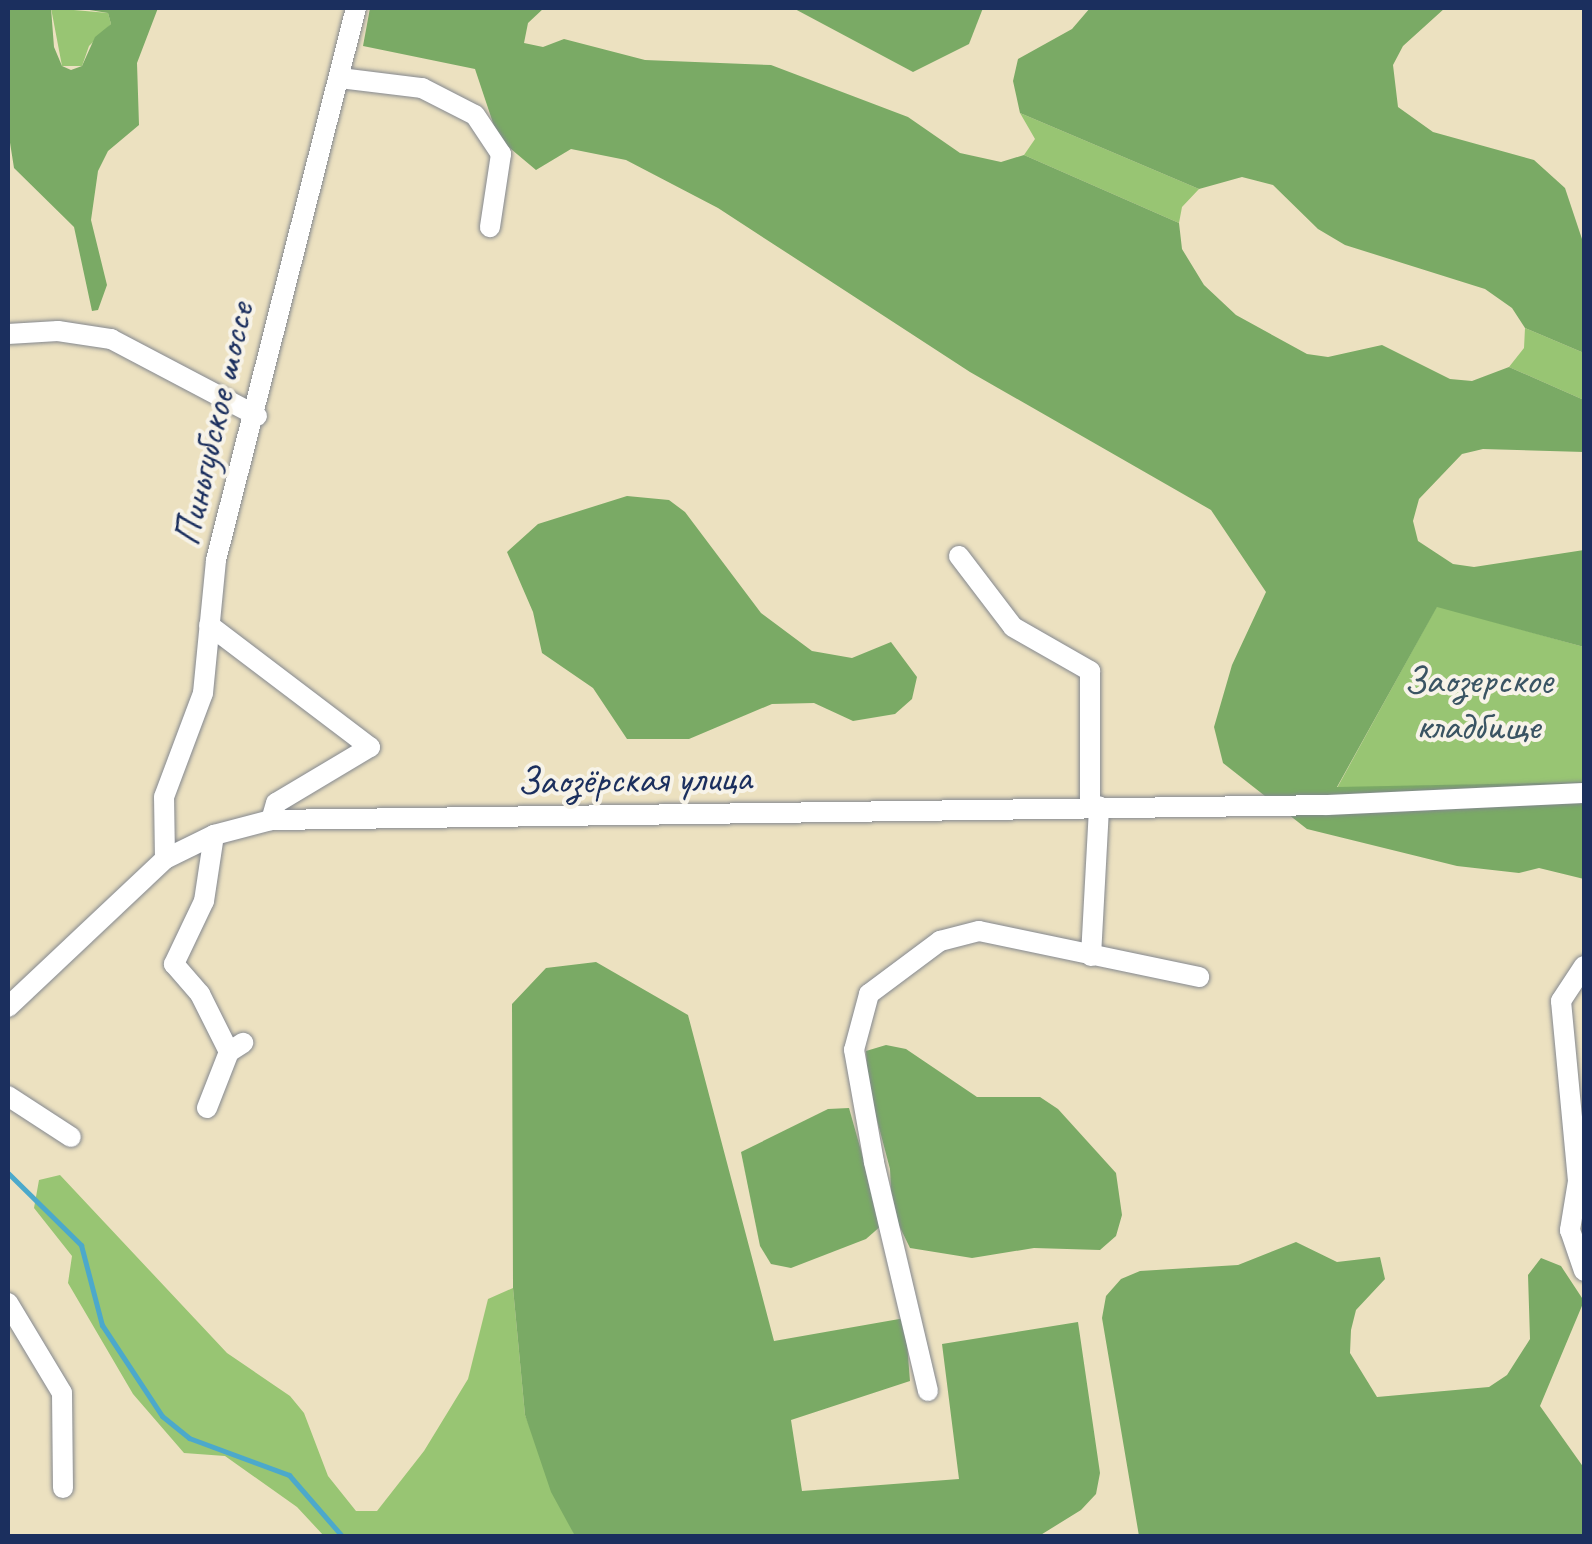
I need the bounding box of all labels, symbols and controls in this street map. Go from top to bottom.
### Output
street label: Пиньгубское шоссе [162,298,264,550]
park label: Заозерское кладбище [1403,656,1553,750]
street label: Заозёрская улица [515,753,753,805]

